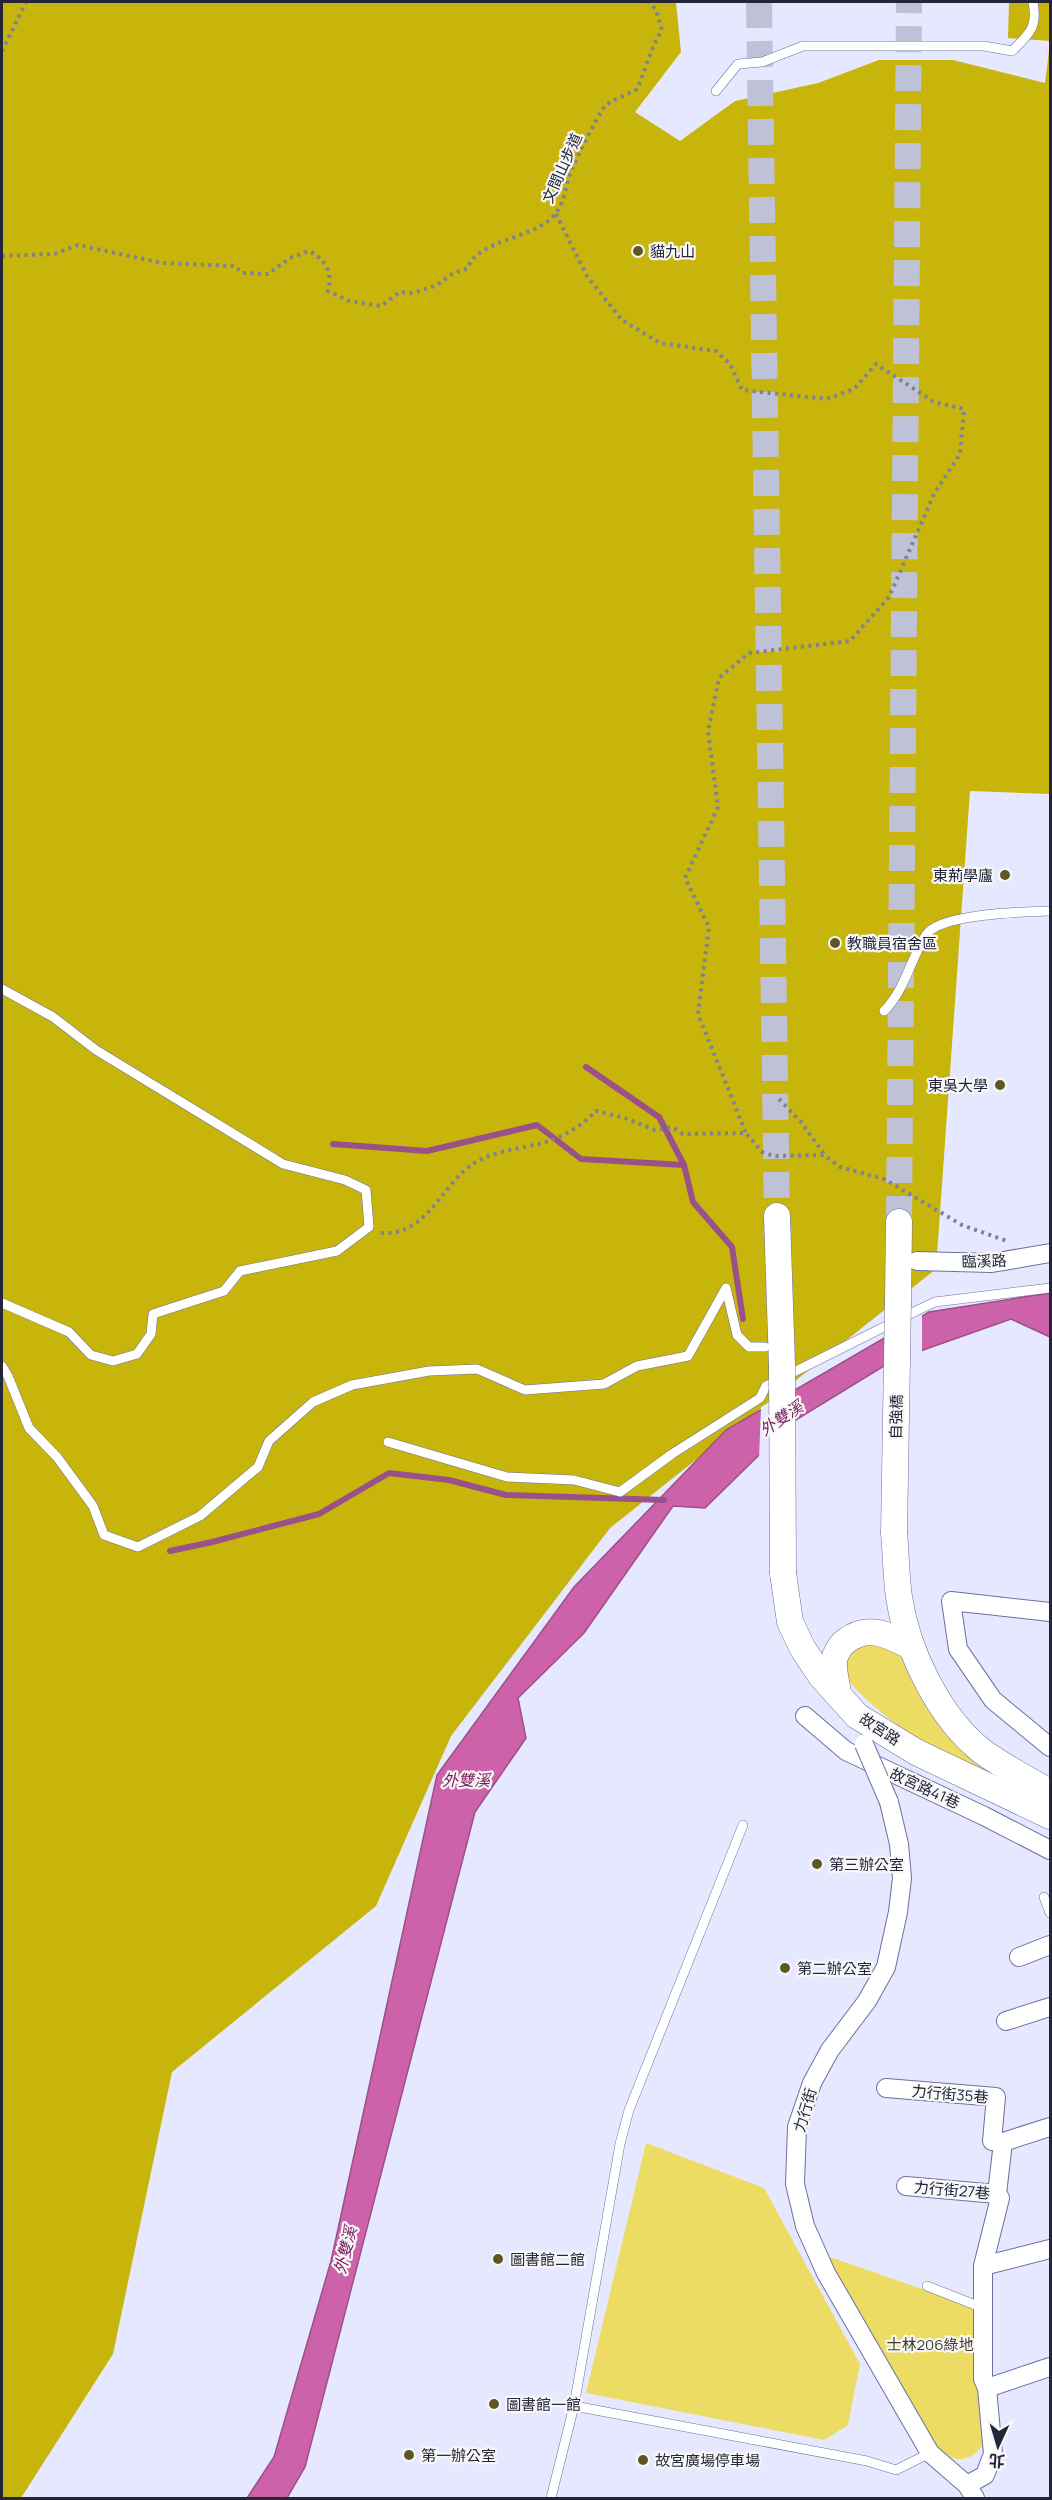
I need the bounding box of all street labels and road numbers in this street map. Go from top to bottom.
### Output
street label: 文間山步道 [537,129,587,207]
street label: 臨溪路 [961,1250,1007,1272]
street label: 自強橋 [885,1394,907,1440]
street label: 故宮路 [855,1708,905,1750]
street label: 故宮路41巷 [887,1763,963,1813]
street label: 力行街35巷 [911,2080,989,2108]
street label: 力行街 [789,2085,821,2135]
street label: 力行街27巷 [913,2176,991,2204]

